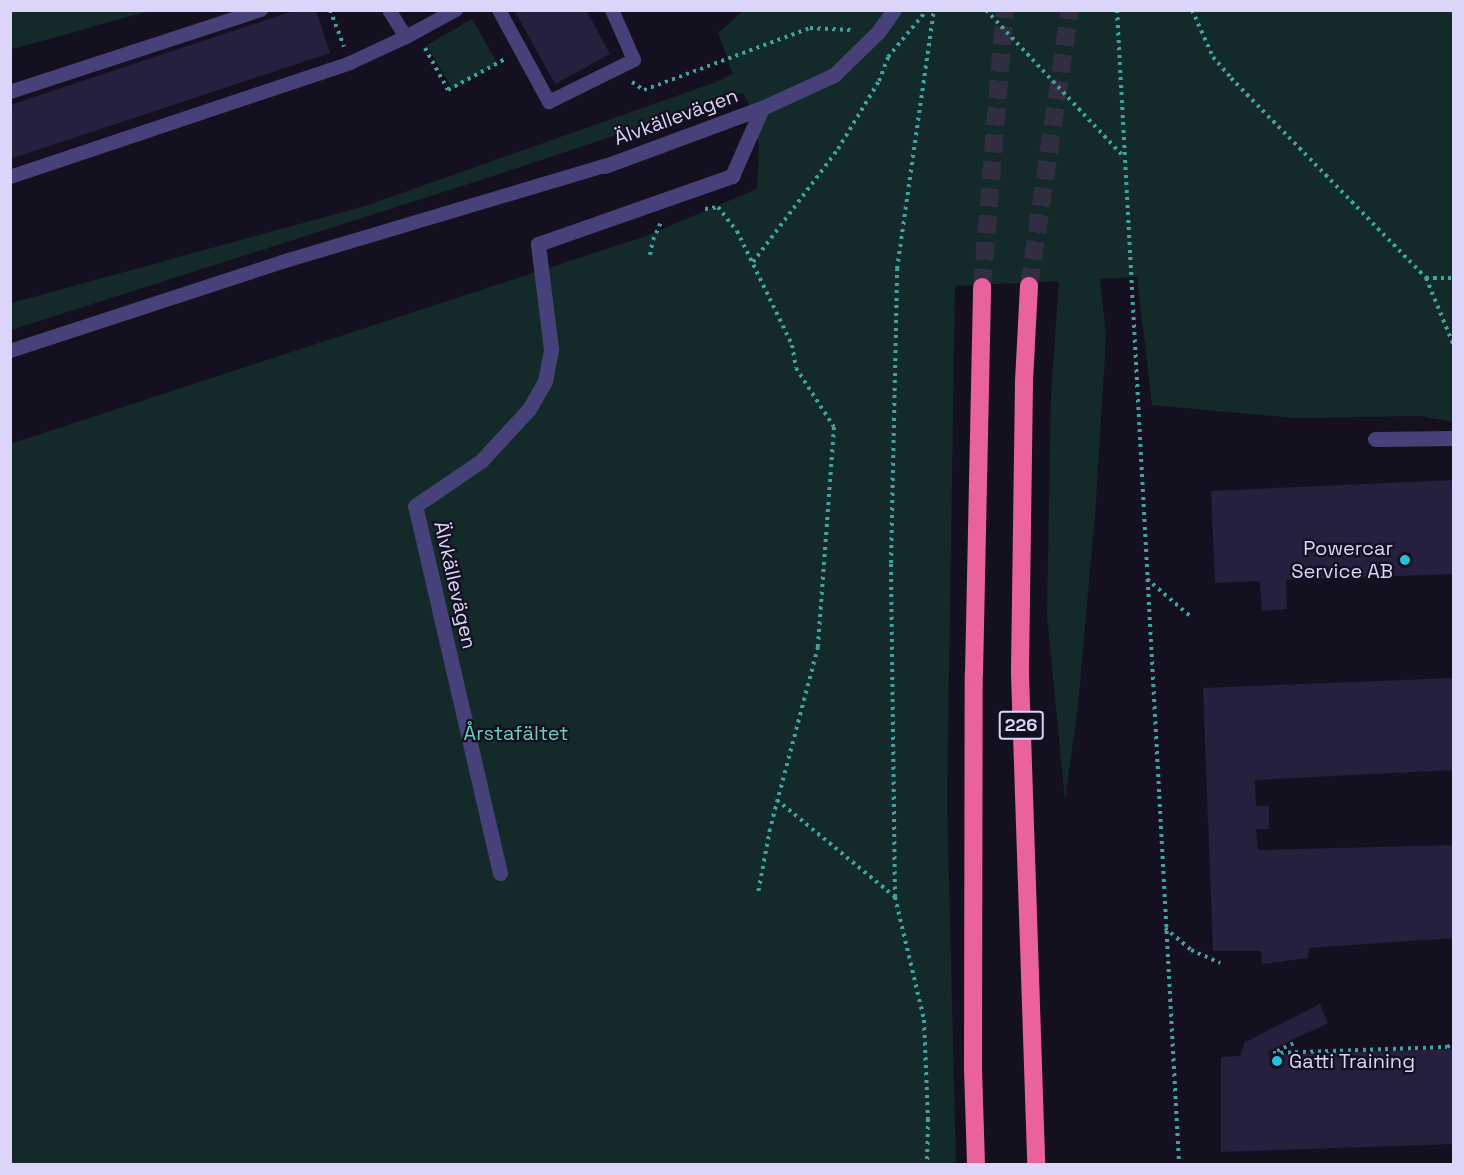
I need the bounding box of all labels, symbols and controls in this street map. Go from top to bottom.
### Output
street label: Älvkällevägen [611,83,741,151]
street label: Älvkällevägen [429,519,481,651]
place label: Powercar Service AB [1291,536,1393,583]
marker: Powercar Service AB [1398,553,1412,567]
road number: 226 [998,710,1044,740]
park label: Årstafältet [464,721,568,745]
place label: Gatti Training [1289,1049,1415,1073]
marker: Gatti Training [1270,1054,1284,1068]

